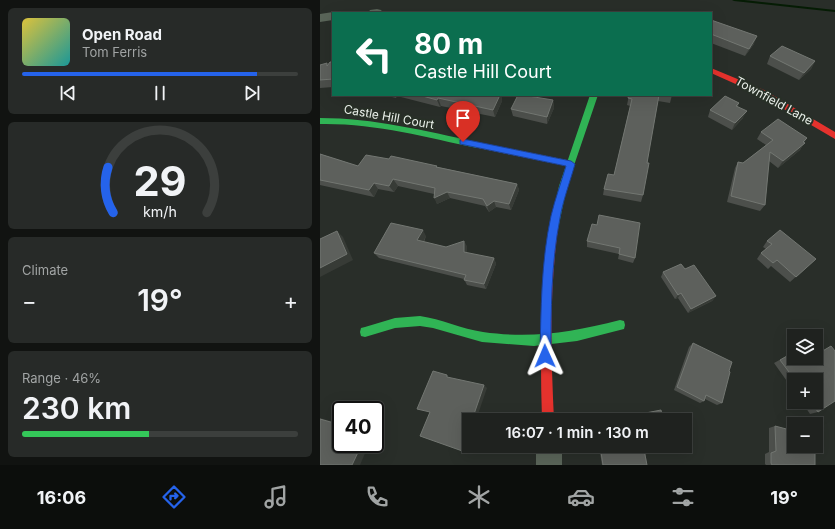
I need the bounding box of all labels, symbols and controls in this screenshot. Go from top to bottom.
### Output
text: Open Road [82,25,162,44]
text: 80 m [414,27,483,61]
icon: left [348,28,400,80]
text: Tom Ferris [82,44,147,60]
text: Castle Hill Court [414,61,552,82]
street label: Townfield Lane [733,73,816,128]
icon: previous [57,82,79,104]
icon: pause [149,82,171,104]
icon: next [241,82,263,104]
street label: Castle Hill Court [343,101,436,132]
pin [446,101,480,142]
icon: arrive [452,107,474,129]
text: 29 [133,156,187,206]
text: km/h [143,203,177,220]
text: Climate [22,262,68,278]
text: 19° [137,282,183,318]
text: − [22,288,37,314]
text: + [283,288,298,314]
map controls [787,329,823,453]
button: layers [787,329,823,365]
position arrow [524,335,566,377]
text: Range · 46% [22,370,101,386]
button: + [787,373,823,409]
text: 230 km [22,390,131,426]
speed limit sign: 40 [332,401,384,453]
button: − [787,417,823,453]
text: 16:07 · 1 min · 130 m [505,423,649,442]
icon: directions [160,483,188,511]
icon: music [262,483,290,511]
icon: phone [363,483,391,511]
icon: climate [465,483,493,511]
icon: car [567,483,595,511]
icon: filters [669,483,697,511]
text: 16:06 [37,487,86,508]
text: 19° [770,487,798,508]

